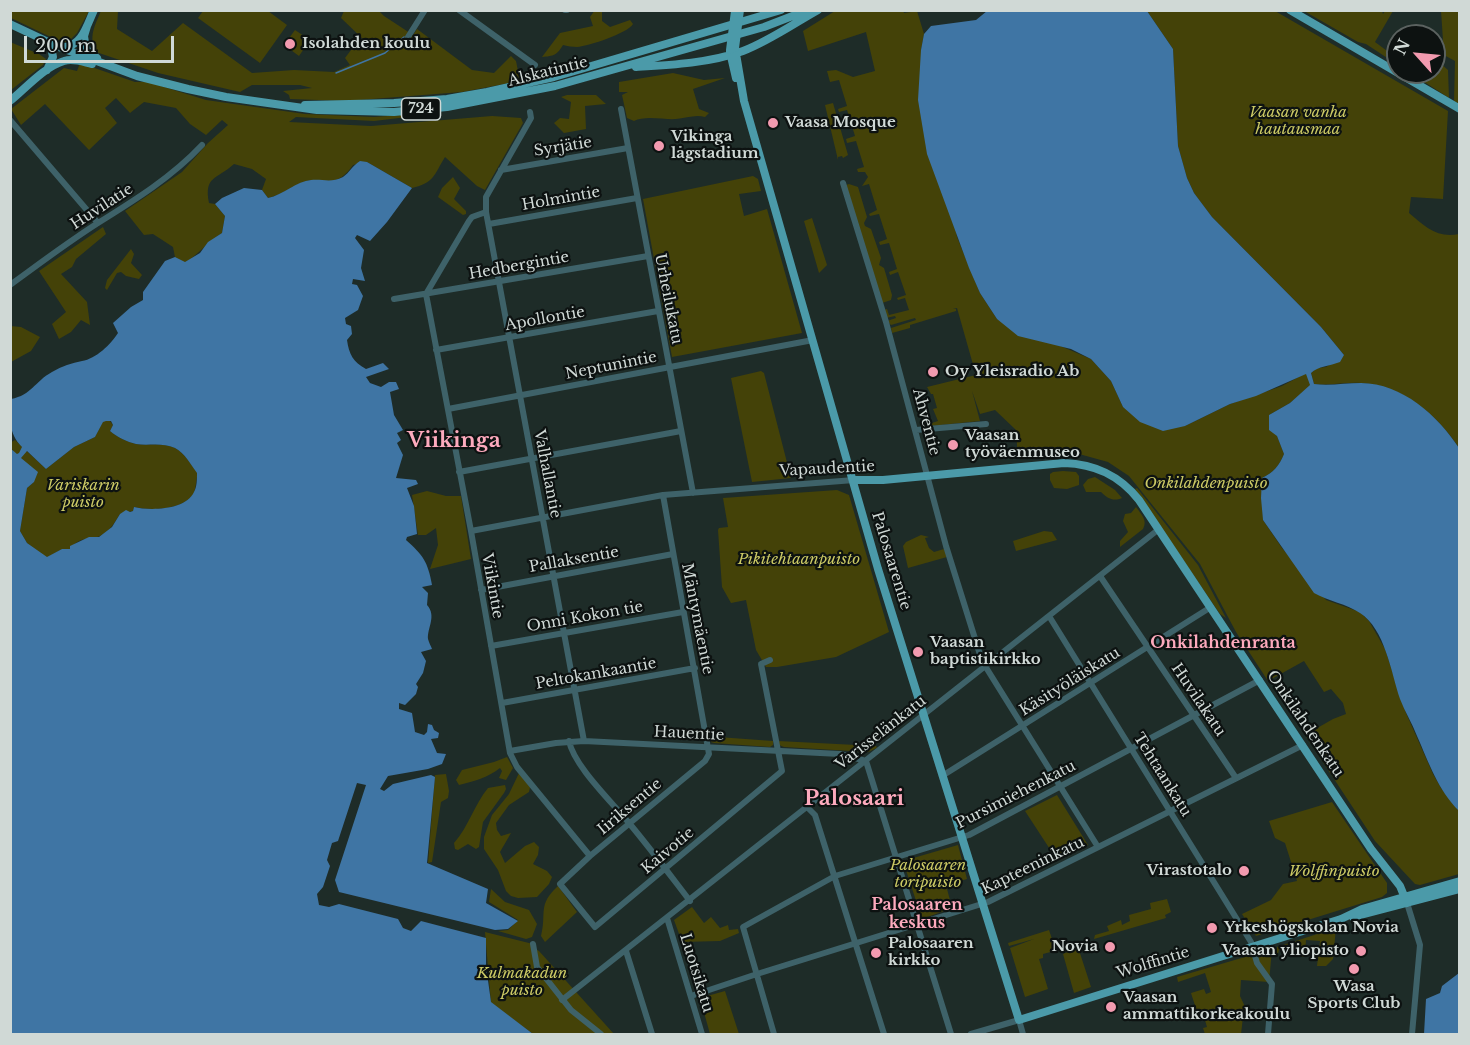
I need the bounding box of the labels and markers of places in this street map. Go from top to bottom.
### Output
place label: Isolahden koulu [302,35,430,53]
marker: Isolahden koulu [283,37,297,51]
place label: Vaasa Mosque [785,114,896,132]
marker: Vaasa Mosque [766,116,780,130]
place label: Vikinga lågstadium [671,128,758,163]
marker: Vikinga lågstadium [652,139,666,153]
place label: Oy Yleisradio Ab [945,363,1079,381]
marker: Oy Yleisradio Ab [926,365,940,379]
place label: Vaasan työväenmuseo [965,427,1080,462]
marker: Vaasan työväenmuseo [946,438,960,452]
place label: Vaasan baptistikirkko [930,634,1041,669]
marker: Vaasan baptistikirkko [911,645,925,659]
place label: Virastotalo [1146,862,1232,880]
marker: Virastotalo [1237,864,1251,878]
place label: Yrkeshögskolan Novia [1224,919,1399,937]
marker: Yrkeshögskolan Novia [1205,921,1219,935]
place label: Palosaaren kirkko [888,935,974,970]
place label: Novia [1051,938,1098,956]
marker: Novia [1103,940,1117,954]
place label: Vaasan yliopisto [1222,942,1349,960]
marker: Vaasan yliopisto [1354,944,1368,958]
marker: Palosaaren kirkko [869,946,883,960]
marker: Wasa Sports Club [1347,962,1361,976]
place label: Wasa Sports Club [1308,978,1400,1013]
place label: Vaasan ammattikorkeakoulu [1123,989,1290,1024]
marker: Vaasan ammattikorkeakoulu [1104,1000,1118,1014]

